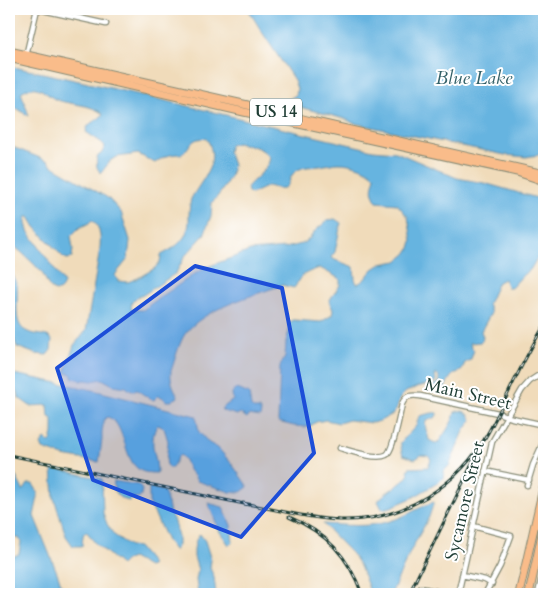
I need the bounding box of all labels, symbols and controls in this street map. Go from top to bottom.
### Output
water label: Blue Lake [436,65,513,91]
road number: US 14 [250,98,302,125]
street label: Main Street [422,372,514,416]
street label: Sycamore Street [439,438,491,563]

